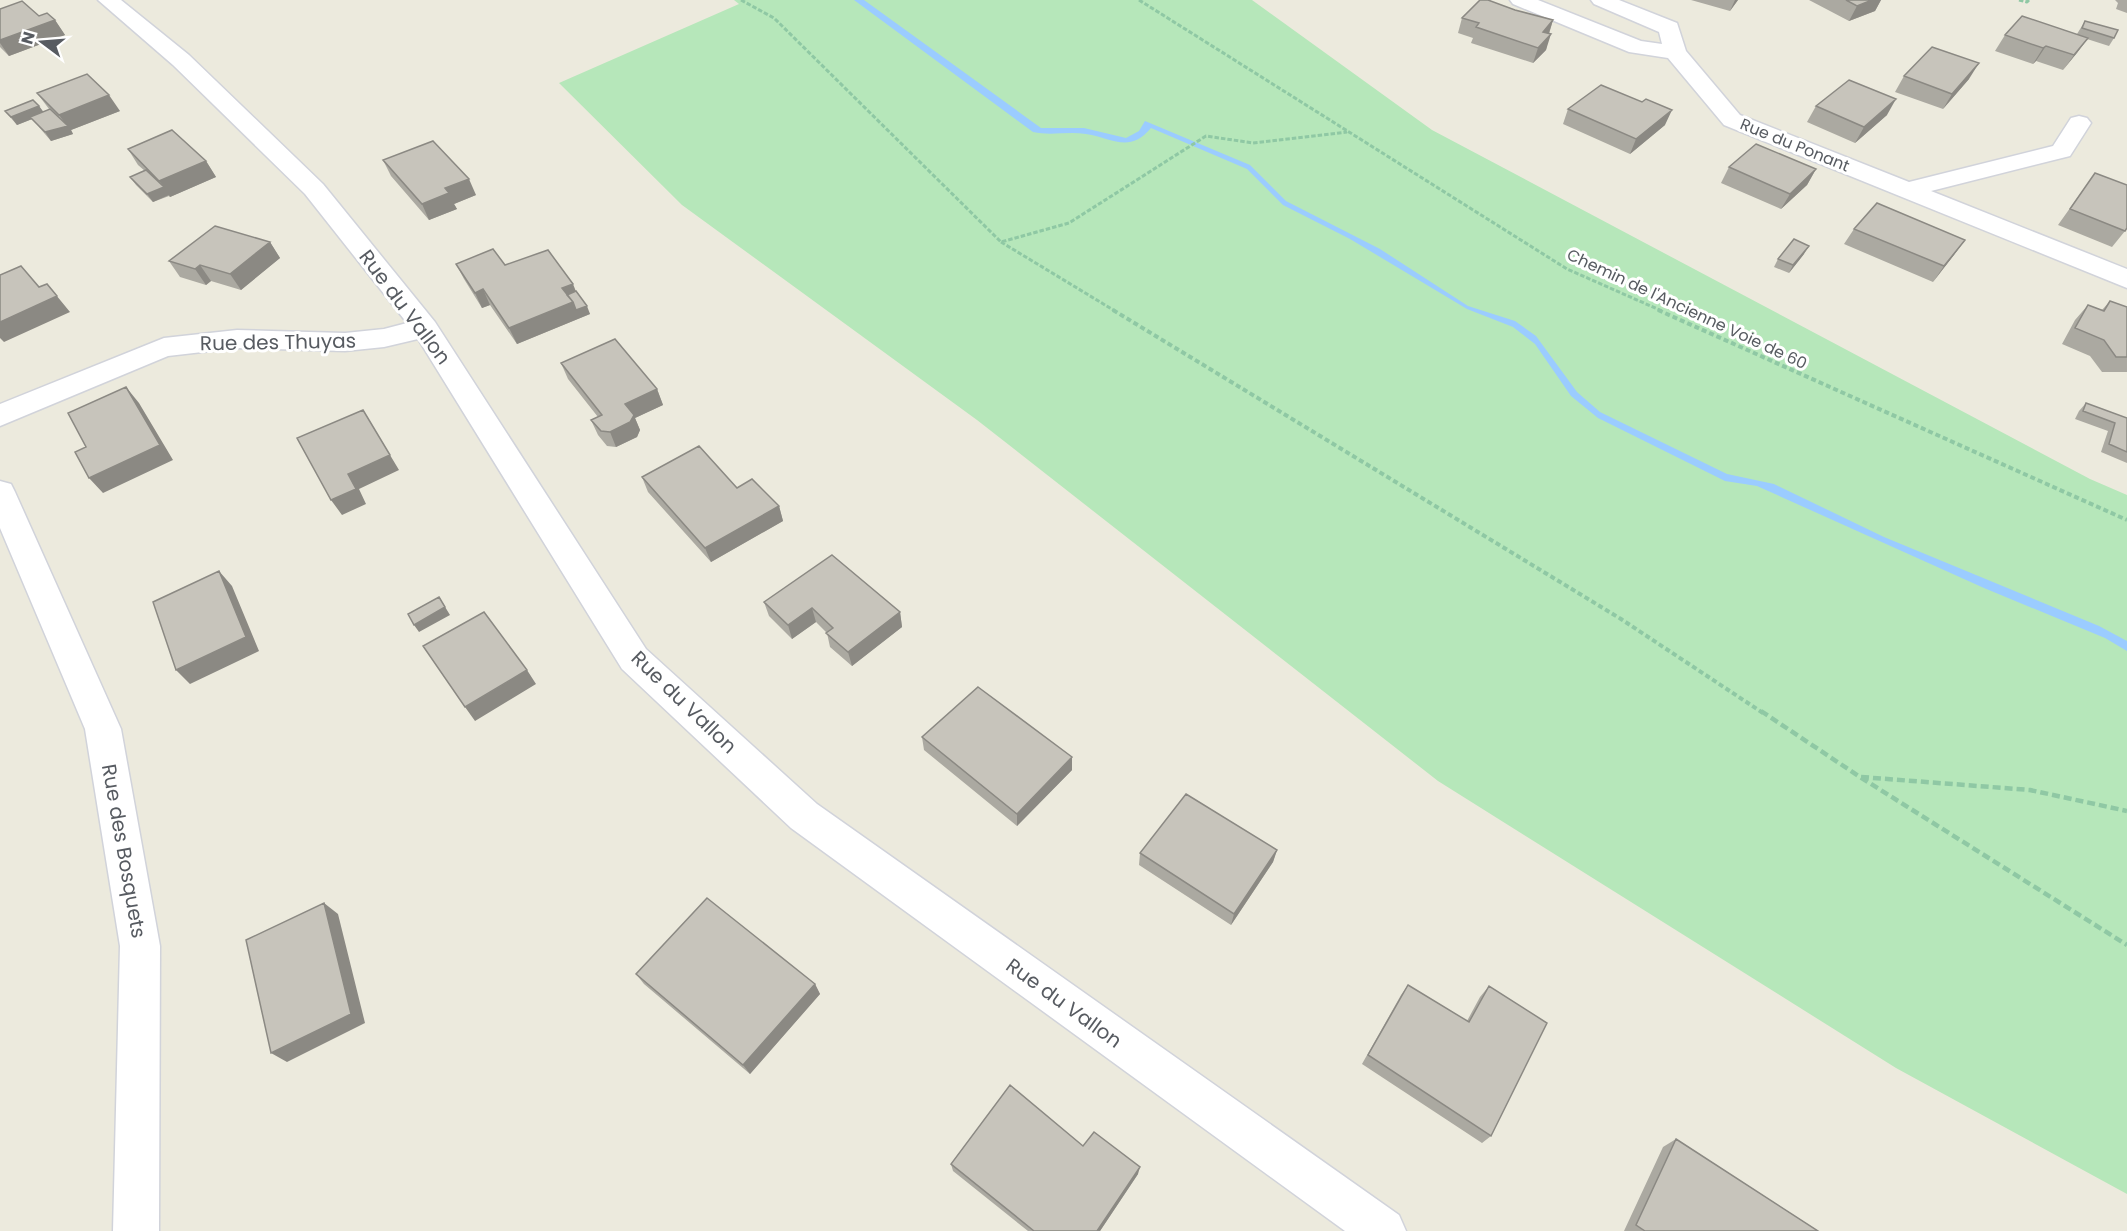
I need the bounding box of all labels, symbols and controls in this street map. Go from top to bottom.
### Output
north arrow [12,12,72,72]
text: N [15,29,41,47]
street label: Rue du Ponant [1737,113,1853,177]
street label: Chemin de l'Ancienne Voie de 60 [1563,243,1811,375]
street label: Rue du Vallon [353,244,457,370]
street label: Rue des Thuyas [200,327,356,357]
street label: Rue du Vallon [625,644,743,760]
street label: Rue des Bosquets [95,762,153,940]
street label: Rue du Vallon [1000,951,1128,1055]

